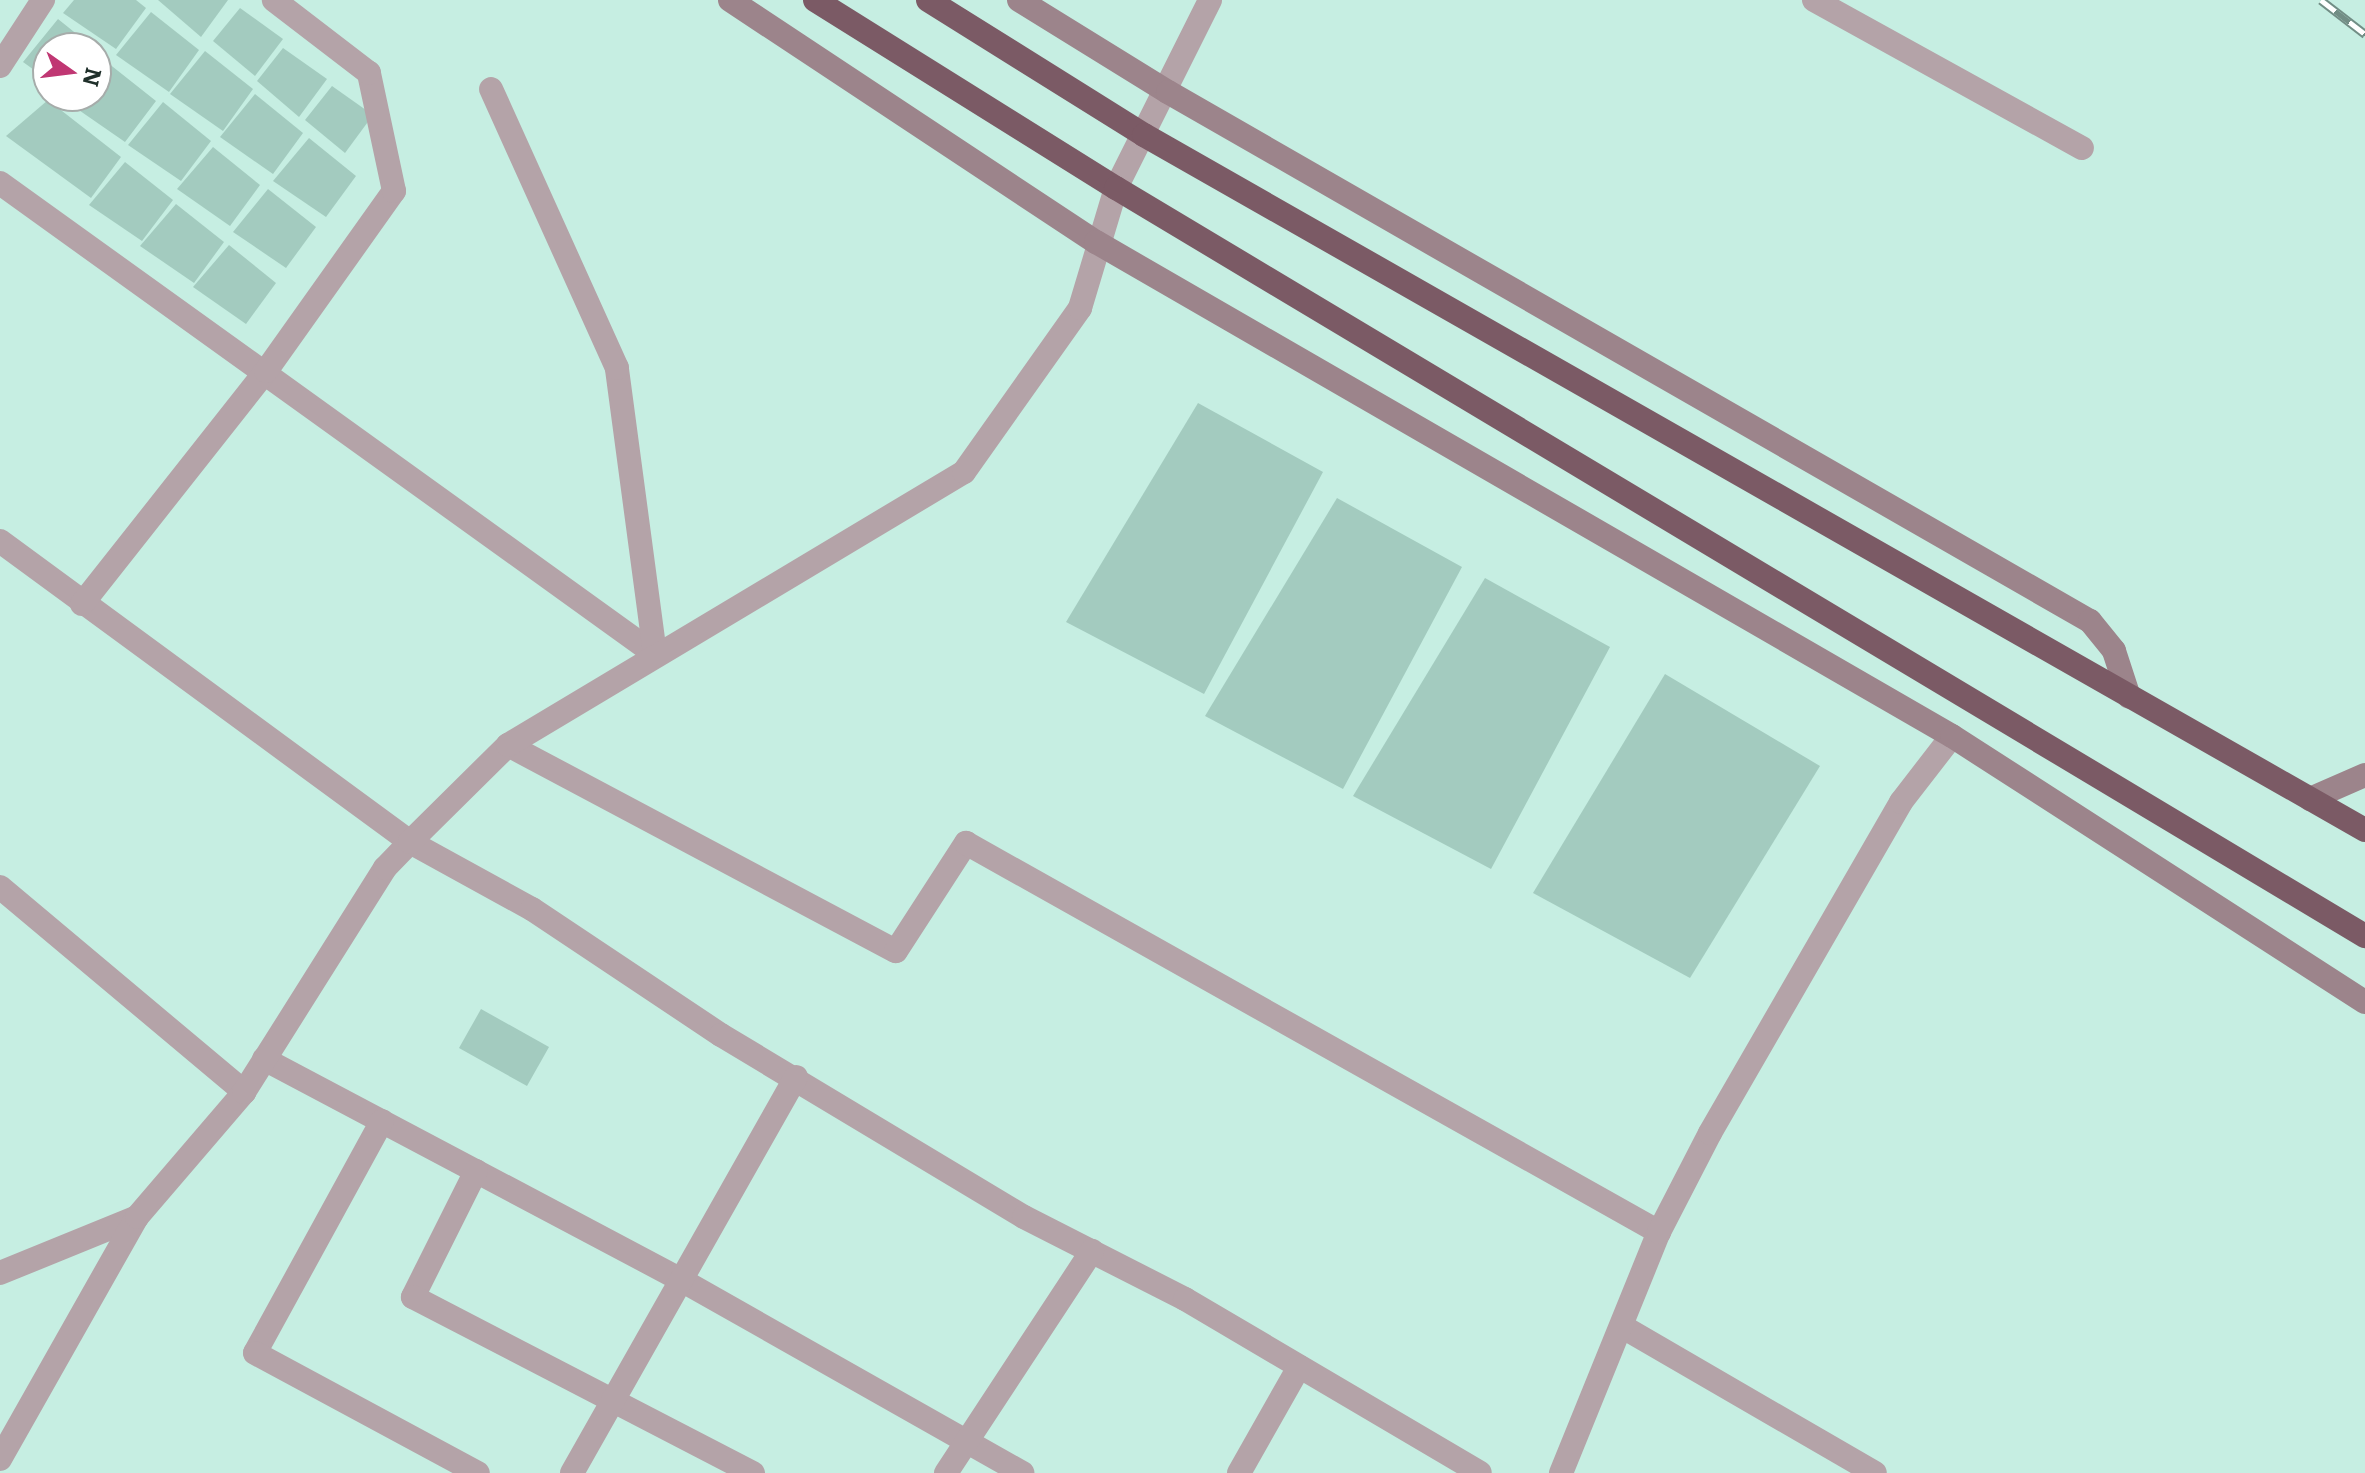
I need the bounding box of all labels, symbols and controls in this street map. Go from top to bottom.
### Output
north arrow [32,32,112,112]
text: N [76,64,112,90]

